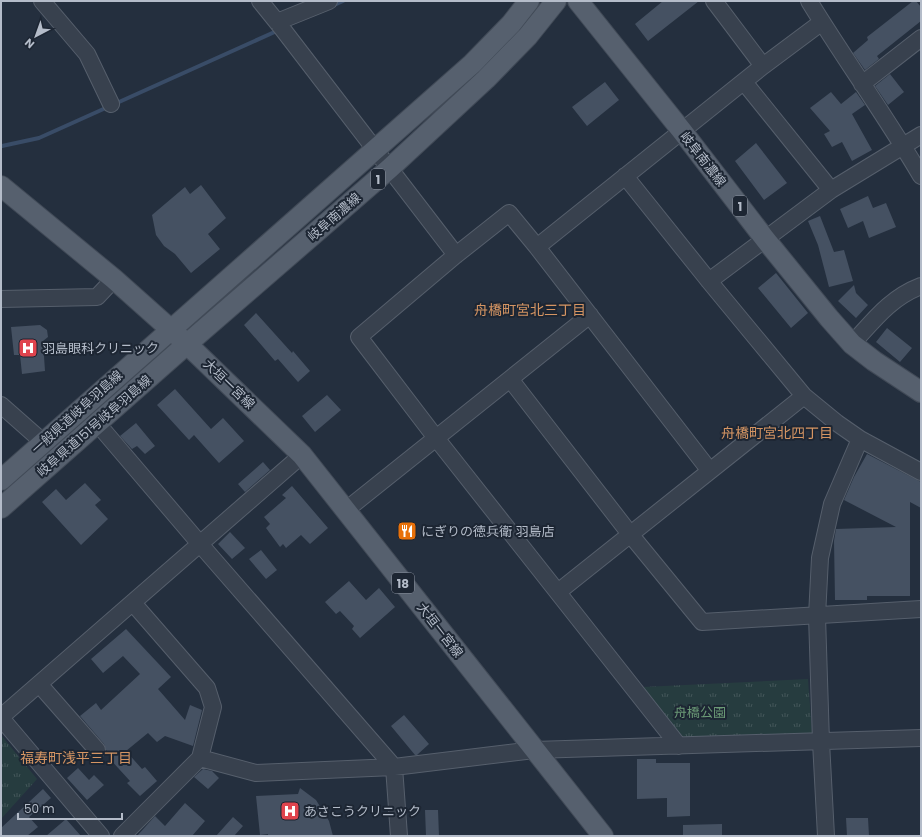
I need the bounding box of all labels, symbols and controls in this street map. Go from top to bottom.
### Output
north arrow [16,16,56,56]
text: N [21,35,38,52]
street label: 岐阜南濃線 [676,128,730,190]
road number: 1 [371,169,385,189]
street label: 岐阜南濃線 [303,189,365,245]
road number: 1 [733,196,747,216]
district label: 舟橋町宮北三丁目 [474,300,586,320]
hospital icon: 羽島眼科クリニック [17,337,39,359]
place label: 羽島眼科クリニック [42,339,159,358]
street label: 大垣一宮線 [199,355,259,413]
street label: 一般県道岐阜羽島線 [27,366,127,458]
street label: 岐阜県道151号岐阜羽島線 [32,371,156,481]
district label: 舟橋町宮北四丁目 [721,423,833,443]
restaurant icon: にぎりの徳兵衛 羽島店 [396,520,418,542]
place label: にぎりの徳兵衛 羽島店 [421,522,554,541]
road number: 18 [392,573,414,593]
street label: 大垣一宮線 [413,599,467,661]
park label: 舟橋公園 [674,703,726,722]
district label: 福寿町浅平三丁目 [20,748,132,768]
scale bar [18,795,122,821]
text: 50 m [24,800,55,817]
hospital icon: あさこうクリニック [279,800,301,822]
place label: あさこうクリニック [304,802,421,821]

